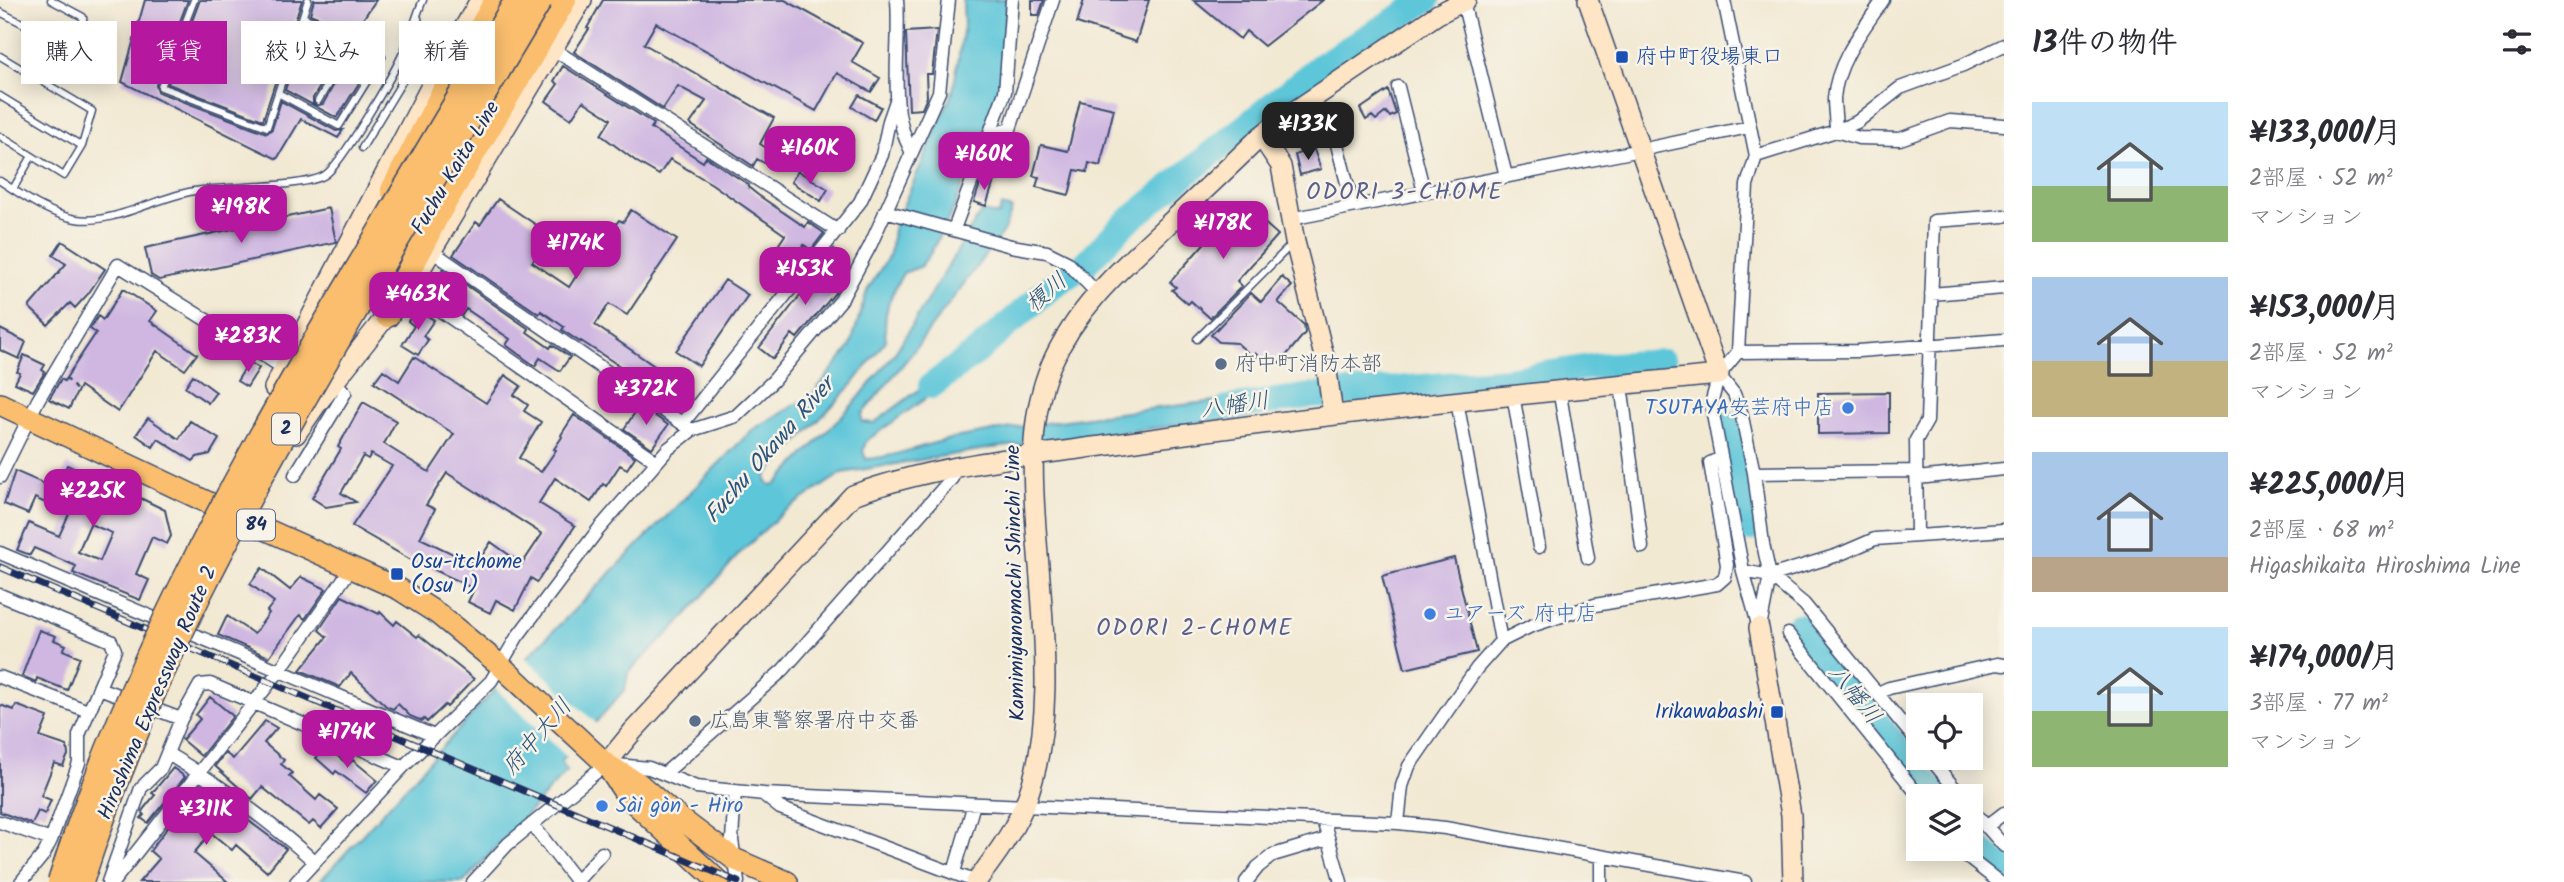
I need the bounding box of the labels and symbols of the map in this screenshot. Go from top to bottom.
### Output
place label: 府中町役場東口 [1636,41,1783,74]
marker: 府中町役場東口 [1614,49,1630,65]
street label: Fuchu Kaita Line [403,94,509,241]
pin: ¥133K [1259,102,1357,162]
pin: ¥160K [761,127,859,186]
pin: ¥160K [935,132,1033,192]
district label: ODORI 3-CHOME [1306,175,1504,211]
pin: ¥198K [192,186,290,245]
pin: ¥178K [1174,202,1272,261]
pin: ¥174K [527,222,625,281]
pin: ¥153K [756,247,854,307]
water label: 榎川 [1018,264,1076,322]
pin: ¥463K [369,272,467,332]
pin: ¥283K [199,314,297,374]
place label: 府中町消防本部 [1235,348,1382,381]
marker: 府中町消防本部 [1213,356,1229,372]
water label: Fuchu Okawa River [696,367,847,532]
pin: ¥372K [597,368,695,427]
water label: 八幡川 [1198,383,1272,429]
place label: TSUTAYA安芸府中店 [1645,392,1834,425]
marker: TSUTAYA安芸府中店 [1840,400,1856,416]
road number: 2 [272,414,300,444]
street label: Kamimiyanomachi Shinchi Line [997,444,1035,721]
pin: ¥225K [44,470,142,529]
road number: 84 [237,510,275,540]
place label: Osu-itchome (Osu 1) [411,546,523,603]
street label: Hiroshima Expressway Route 2 [89,561,227,825]
marker: Osu-itchome (Osu 1) [389,566,405,582]
place label: ユアーズ 府中店 [1444,598,1597,631]
marker: ユアーズ 府中店 [1422,606,1438,622]
district label: ODORI 2-CHOME [1096,611,1294,647]
water label: 八幡川 [1818,657,1890,733]
water label: 府中大川 [494,690,582,784]
place label: Irikawabashi [1655,696,1764,729]
marker: Irikawabashi [1769,704,1785,720]
place label: 広島東警察署府中交番 [709,705,919,738]
pin: ¥174K [298,710,396,770]
marker: 広島東警察署府中交番 [687,713,703,729]
pin: ¥311K [157,788,255,847]
place label: Sài gòn - Hiro [616,790,743,823]
marker: Sài gòn - Hiro [594,798,610,814]

